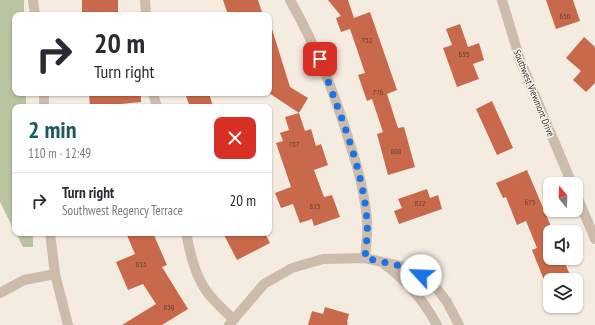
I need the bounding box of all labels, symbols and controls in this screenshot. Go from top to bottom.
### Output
house number: 650 [560,11,571,21]
text: 20 m [94,24,145,61]
icon: right [28,28,80,80]
house number: 752 [362,35,373,45]
pin [303,42,337,76]
street label: Southwest Viewmont Drive [511,47,557,139]
icon: arrive [309,48,331,70]
house number: 655 [459,49,469,59]
text: Turn right [94,60,154,83]
house number: 776 [373,87,384,97]
text: 2 min [28,114,76,145]
button: close [214,117,256,159]
house number: 787 [289,139,300,149]
text: 110 m · 12:49 [28,145,91,162]
house number: 808 [391,146,402,156]
north arrow [543,177,583,217]
map controls [543,177,583,313]
text: Turn right [62,183,114,202]
icon: right [28,190,50,212]
text: 20 m [230,191,256,210]
house number: 675 [525,197,535,207]
house number: 822 [415,198,426,208]
house number: 815 [310,201,320,211]
text: Southwest Regency Terrace [62,202,183,219]
button: sound [543,225,583,265]
position arrow [400,254,442,296]
house number: 813 [136,259,147,269]
button: layers [543,273,583,313]
house number: 839 [164,302,175,312]

